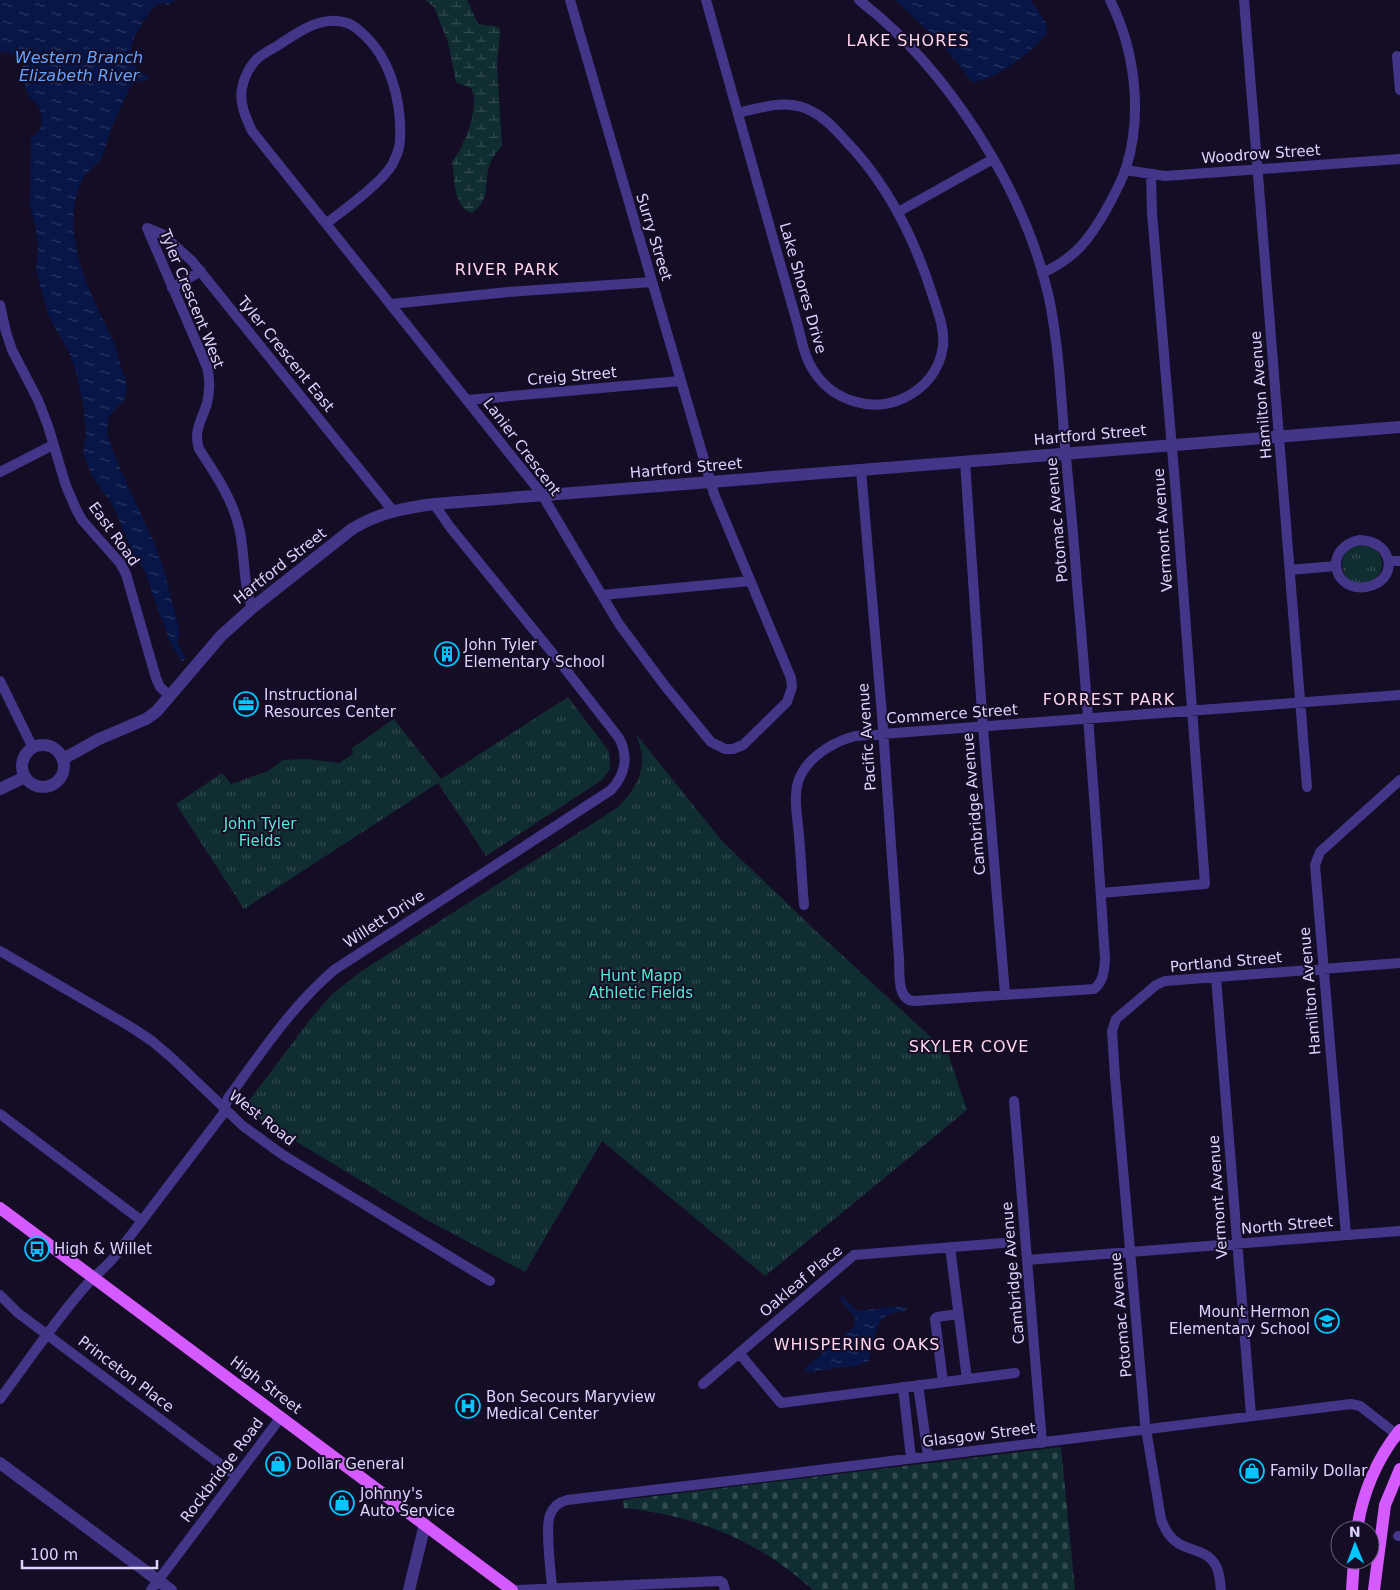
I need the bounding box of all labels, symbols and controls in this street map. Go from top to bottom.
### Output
district label: LAKE SHORES [846,31,970,50]
water label: Western Branch Elizabeth River [15,48,143,85]
street label: Woodrow Street [1201,141,1321,167]
street label: Surry Street [632,191,676,283]
street label: Lake Shores Drive [776,220,830,356]
street label: Tyler Crescent West [156,226,228,371]
district label: RIVER PARK [455,260,559,279]
street label: Tyler Crescent East [233,292,338,415]
street label: Hamilton Avenue [1246,330,1276,460]
street label: Creig Street [527,363,618,389]
street label: Lanier Crescent [479,395,565,499]
street label: Hartford Street [1033,421,1147,449]
street label: Hartford Street [629,454,743,482]
street label: Potomac Avenue [1043,457,1071,583]
street label: Vermont Avenue [1150,468,1176,592]
street label: East Road [85,498,143,570]
street label: Hartford Street [230,524,330,608]
place label: John Tyler Elementary School [463,636,605,671]
building icon: John Tyler Elementary School [434,641,460,667]
street label: Pacific Avenue [854,682,880,792]
place label: Instructional Resources Center [264,686,397,721]
district label: FORREST PARK [1043,690,1175,709]
office icon: Instructional Resources Center [233,691,259,717]
street label: Commerce Street [886,700,1018,728]
street label: Cambridge Avenue [959,732,989,876]
park label: John Tyler Fields [223,815,297,850]
street label: Willett Drive [340,886,428,952]
street label: Hamilton Avenue [1295,926,1325,1056]
street label: Portland Street [1169,948,1283,976]
park label: Hunt Mapp Athletic Fields [589,967,693,1002]
district label: SKYLER COVE [909,1037,1029,1056]
street label: West Road [225,1086,299,1150]
street label: Vermont Avenue [1205,1135,1231,1259]
street label: Cambridge Avenue [998,1201,1028,1345]
street label: North Street [1240,1212,1334,1238]
bus stop icon: High & Willet [24,1236,50,1262]
place label: High & Willet [54,1240,152,1258]
street label: Oakleaf Place [756,1241,846,1321]
street label: Potomac Avenue [1107,1252,1135,1378]
place label: Mount Hermon Elementary School [1169,1303,1310,1338]
school or university icon: Mount Hermon Elementary School [1314,1308,1340,1334]
street label: Princeton Place [75,1332,177,1416]
district label: WHISPERING OAKS [774,1335,940,1354]
street label: High Street [227,1352,305,1418]
place label: Bon Secours Maryview Medical Center [486,1388,656,1423]
hospital icon: Bon Secours Maryview Medical Center [455,1393,481,1419]
street label: Rockbridge Road [177,1414,267,1526]
street label: Glasgow Street [921,1419,1037,1451]
shop icon: Dollar General [265,1451,291,1477]
place label: Dollar General [296,1455,404,1473]
shop icon: Family Dollar [1239,1458,1265,1484]
place label: Family Dollar [1270,1462,1368,1480]
place label: Johnny's Auto Service [359,1485,455,1520]
shop icon: Johnny's Auto Service [329,1490,355,1516]
north arrow [1330,1520,1380,1570]
text: N [1349,1524,1361,1540]
scale bar [22,1538,158,1570]
text: 100 m [30,1546,78,1564]

